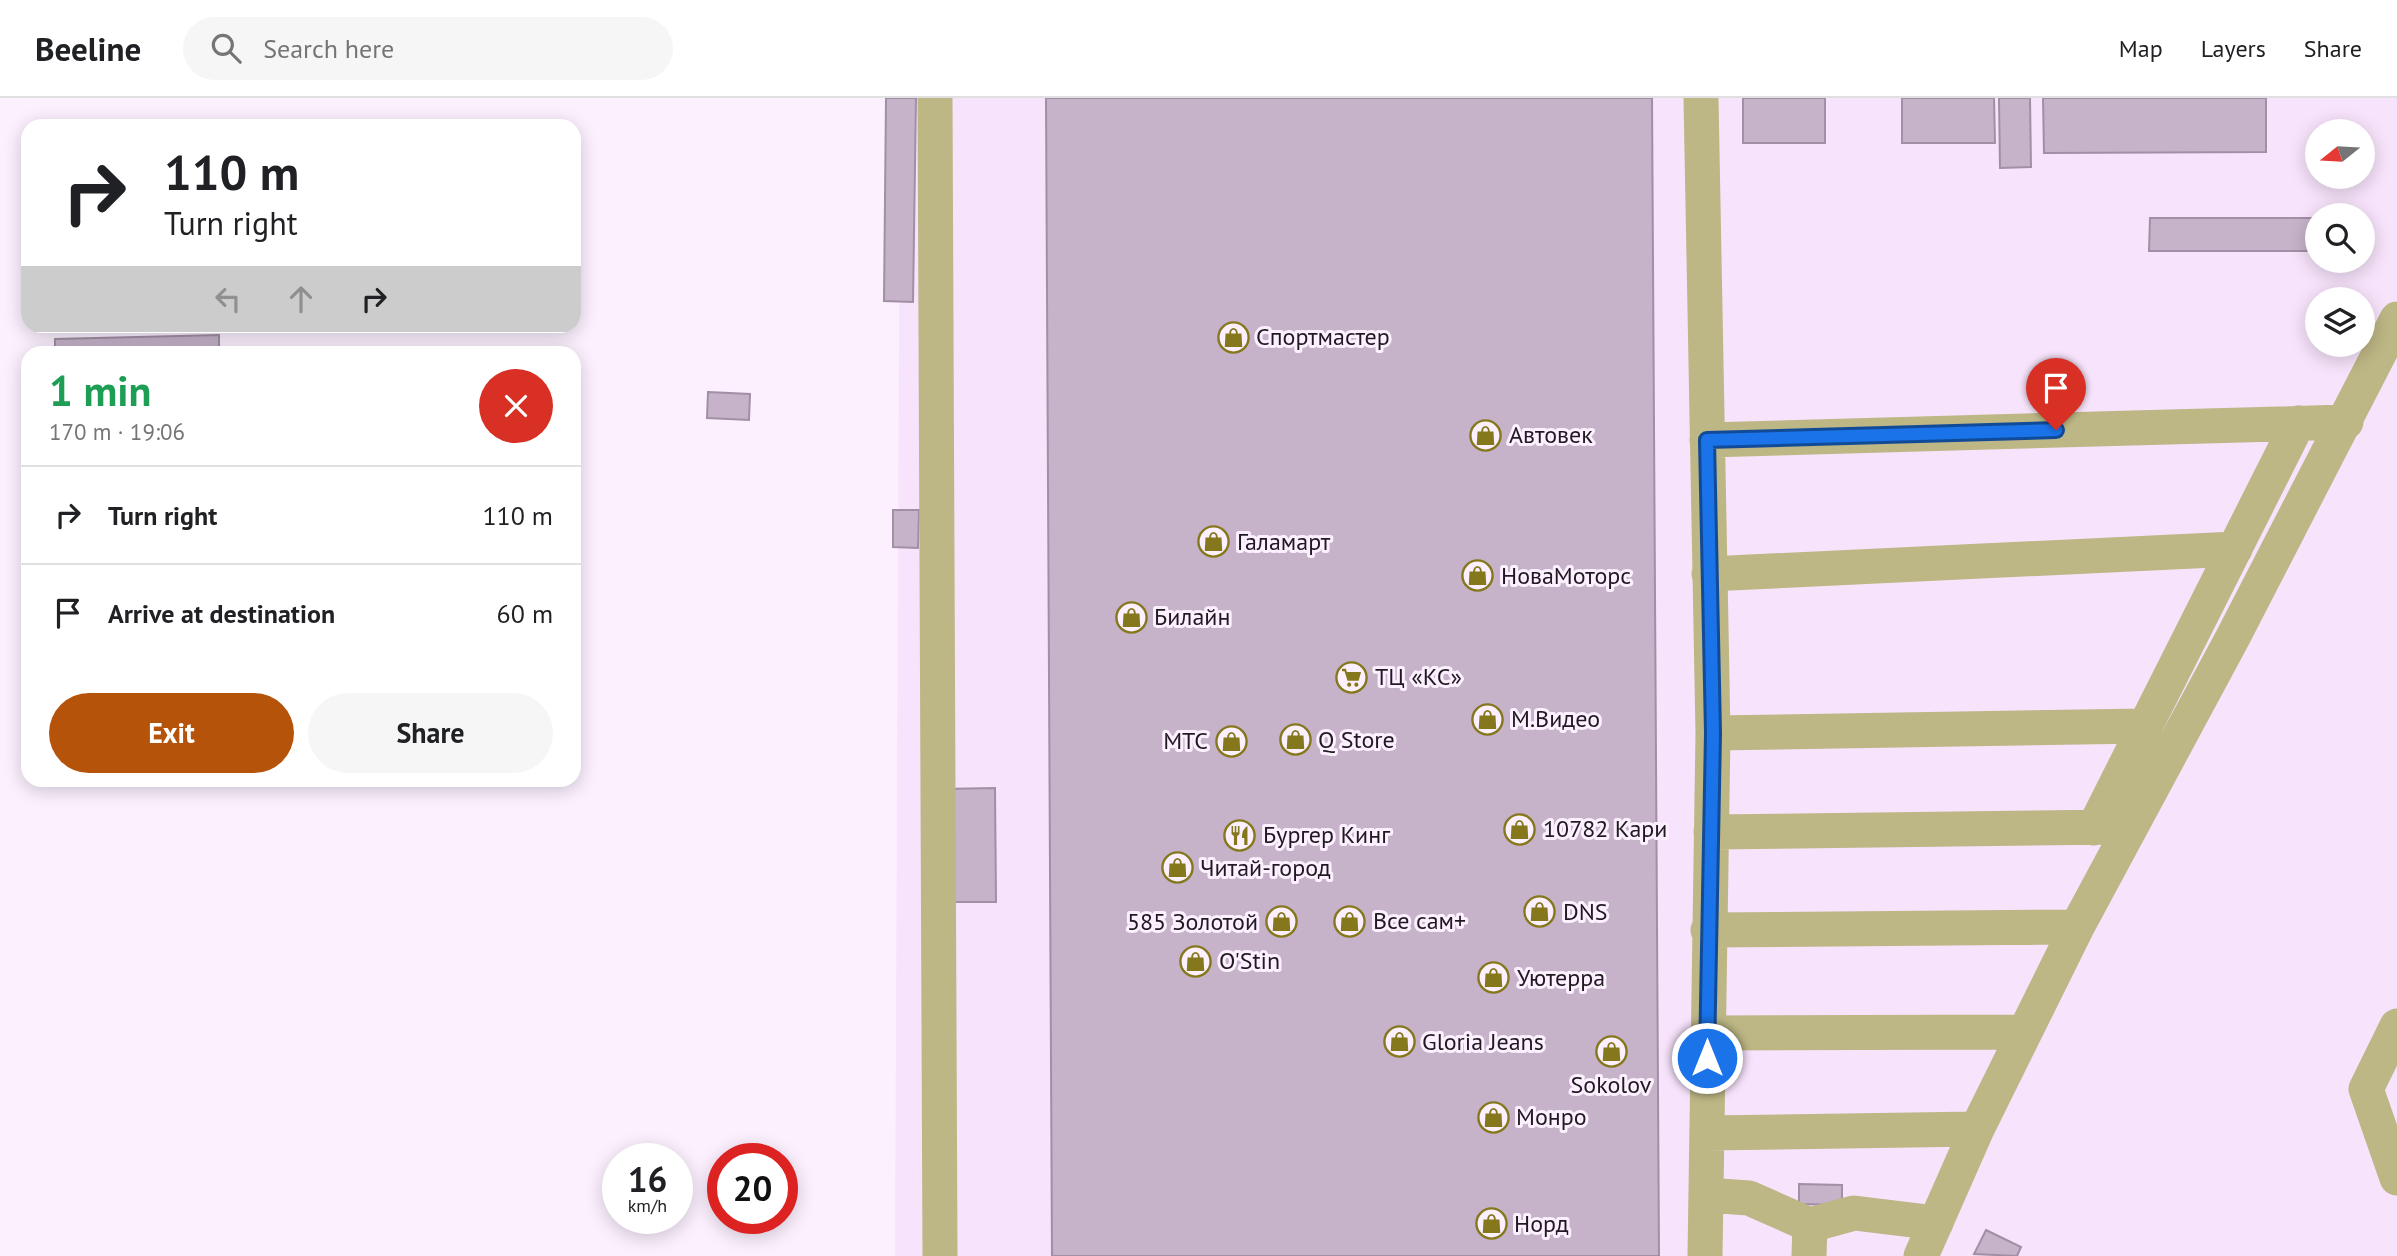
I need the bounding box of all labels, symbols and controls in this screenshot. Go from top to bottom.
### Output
search box [183,17,673,80]
text: Beeline [35,27,141,70]
icon: search [207,29,245,67]
text: Search here [263,32,394,65]
text: Map [2119,33,2163,64]
text: Layers [2201,33,2266,64]
text: Share [2304,33,2362,64]
north arrow [2305,119,2375,189]
map controls [2305,119,2375,357]
text: 110 m [164,140,299,204]
icon: right [49,147,140,238]
text: Turn right [164,202,298,244]
button: search [2305,203,2375,273]
icon: left [209,280,247,318]
icon: ahead [282,280,320,318]
icon: right [355,280,393,318]
button: layers [2305,287,2375,357]
shop icon: Спортмастер [1216,320,1250,354]
place label: Спортмастер [1256,321,1390,352]
pin [2026,358,2086,430]
text: 1 min [49,363,151,418]
button: close [479,369,553,443]
icon: arrive [2037,369,2075,407]
text: 170 m · 19:06 [49,417,185,446]
shop icon: Автовек [1469,418,1503,452]
place label: Автовек [1509,419,1593,450]
icon: right [49,496,87,534]
text: Turn right [108,499,217,532]
text: 110 m [482,499,553,532]
shop icon: Галамарт [1197,525,1231,559]
place label: Галамарт [1237,526,1331,557]
shop icon: НоваМоторс [1461,559,1495,593]
place label: НоваМоторс [1501,560,1631,591]
icon: arrive [49,594,87,632]
text: Arrive at destination [108,597,335,630]
text: 60 m [497,597,553,630]
shop icon: Билайн [1114,600,1148,634]
place label: Билайн [1154,601,1230,632]
supermarket icon: ТЦ «КС» [1335,660,1369,694]
place label: ТЦ «КС» [1375,661,1462,692]
button: Exit [49,693,294,773]
button: Share [308,693,553,773]
shop icon: М.Видео [1471,702,1505,736]
place label: М.Видео [1511,703,1600,734]
shop icon: Q Store [1278,723,1312,757]
shop icon: МТС [1214,724,1248,758]
place label: Q Store [1318,724,1395,755]
place label: МТС [1163,725,1208,756]
shop icon: 10782 Кари [1503,812,1537,846]
place label: 10782 Кари [1543,813,1667,844]
restaurant icon: Бургер Кинг [1223,818,1257,852]
place label: Бургер Кинг [1263,819,1390,850]
shop icon: Читай-город [1160,851,1194,885]
place label: Читай-город [1200,852,1331,883]
shop icon: DNS [1523,895,1557,929]
place label: DNS [1563,896,1608,927]
shop icon: Все сам+ [1333,904,1367,938]
shop icon: 585 Золотой [1264,905,1298,939]
place label: Все сам+ [1373,905,1466,936]
place label: 585 Золотой [1127,906,1258,937]
shop icon: O'Stin [1179,944,1213,978]
place label: O'Stin [1219,945,1280,976]
shop icon: Уютерра [1477,961,1511,995]
place label: Уютерра [1517,962,1605,993]
position arrow [1670,1021,1744,1095]
shop icon: Gloria Jeans [1382,1025,1416,1059]
place label: Gloria Jeans [1422,1026,1544,1057]
shop icon: Sokolov [1594,1034,1628,1068]
place label: Sokolov [1571,1069,1652,1100]
shop icon: Монро [1476,1100,1510,1134]
place label: Монро [1516,1101,1587,1132]
speed limit sign: 20 [707,1143,798,1234]
text: 16 [628,1156,667,1202]
text: km/h [628,1194,667,1217]
shop icon: Норд [1474,1207,1508,1241]
place label: Норд [1514,1208,1569,1239]

